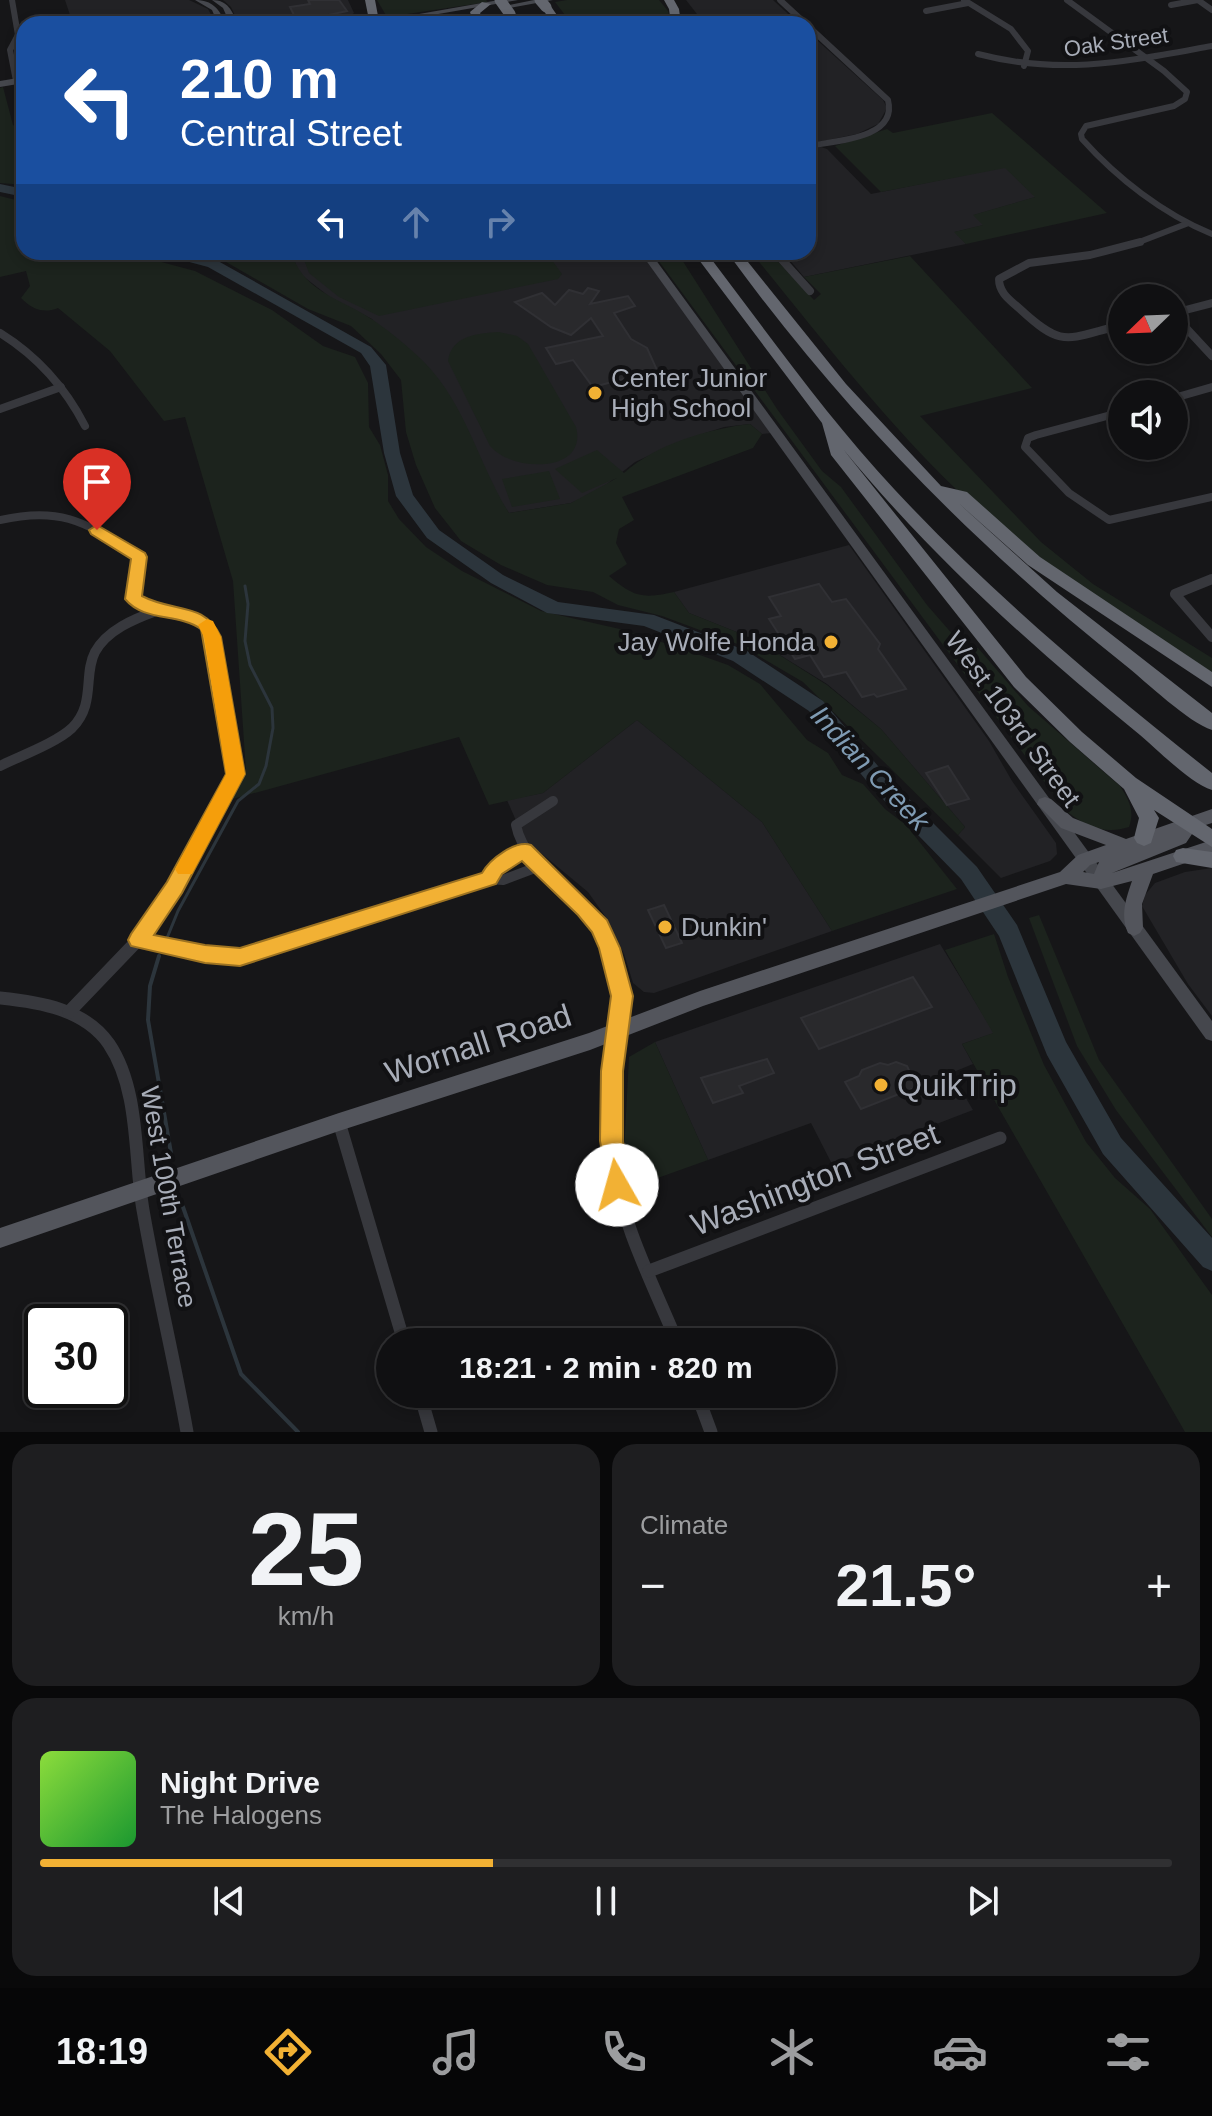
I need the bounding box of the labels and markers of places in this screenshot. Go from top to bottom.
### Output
place label: Center Junior High School [611,363,767,423]
marker: Center Junior High School [586,384,604,402]
pin [63,448,131,530]
place label: Jay Wolfe Honda [617,627,816,657]
marker: Jay Wolfe Honda [822,633,840,651]
place label: Dunkin' [681,912,767,942]
marker: Dunkin' [656,918,674,936]
place label: QuikTrip [897,1067,1017,1103]
marker: QuikTrip [872,1076,890,1094]

